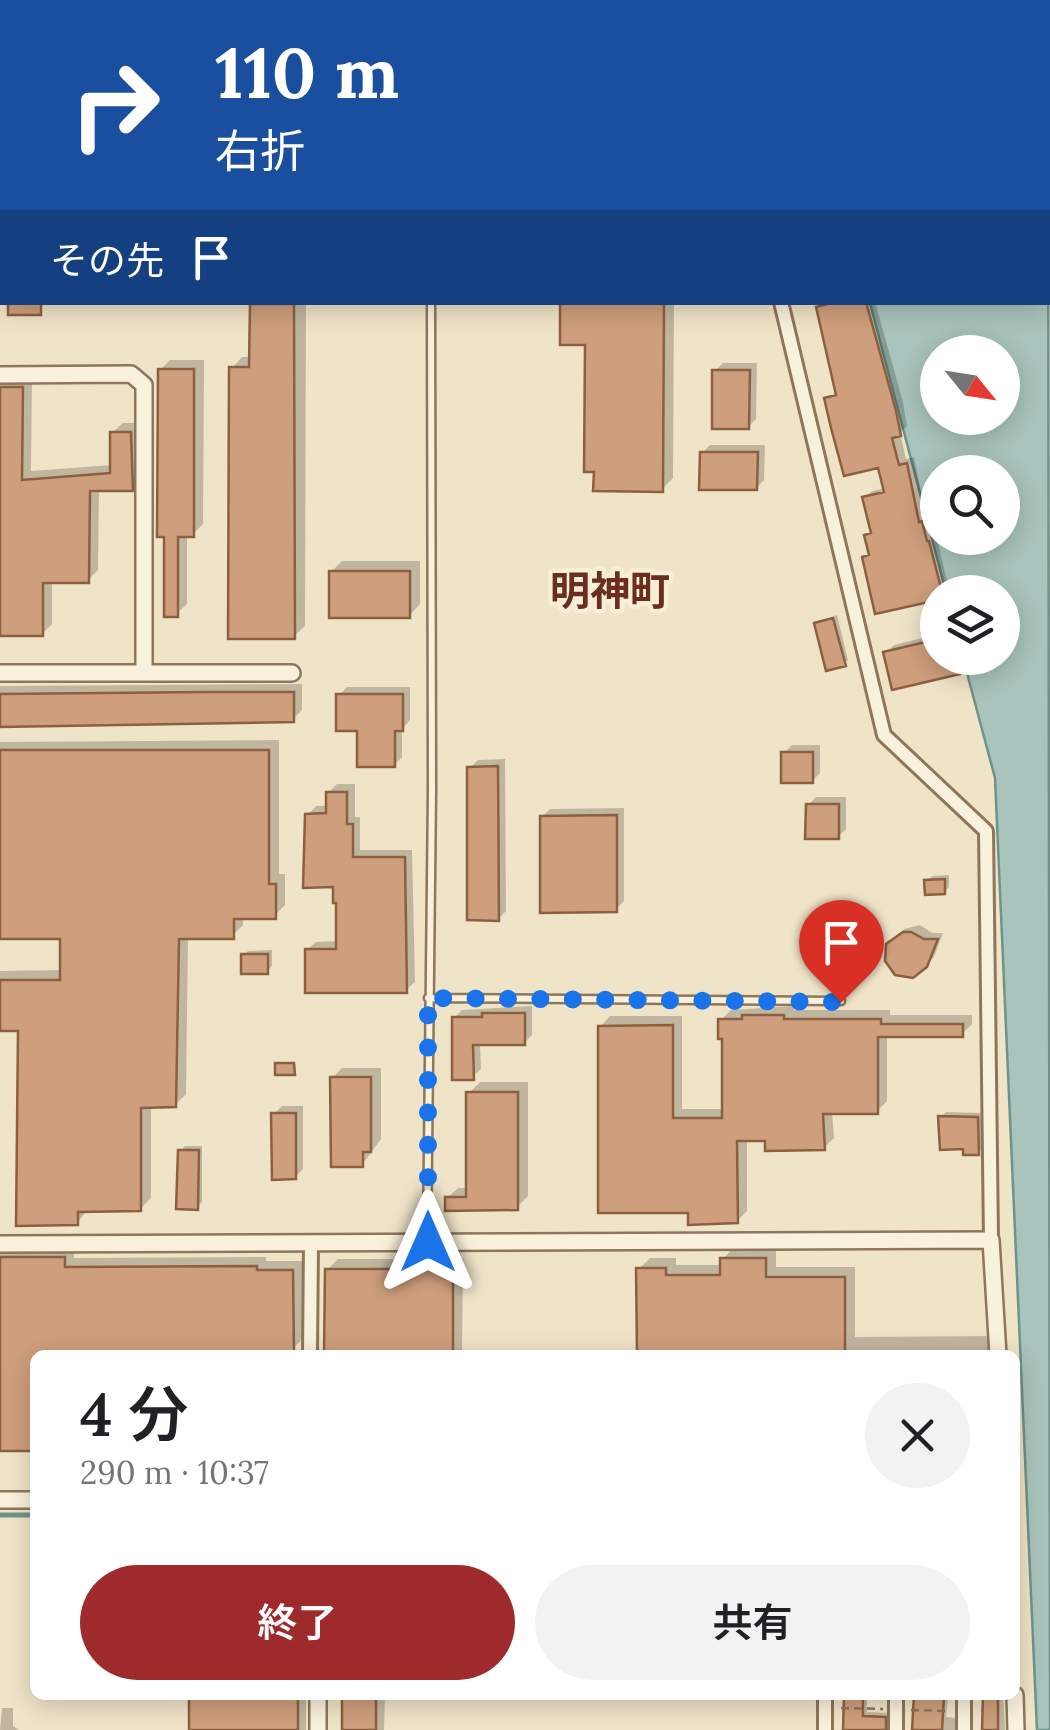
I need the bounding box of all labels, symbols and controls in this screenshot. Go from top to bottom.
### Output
text: 110 m [215,28,399,117]
icon: right [50,40,180,170]
text: 右折 [215,122,305,179]
icon: arrive [184,230,239,285]
text: その先 [50,236,164,284]
north arrow [920,335,1020,435]
map controls [920,335,1020,675]
button: search [920,455,1020,555]
district label: 明神町 [550,565,670,616]
button: layers [920,575,1020,675]
pin [799,900,884,1003]
icon: arrive [814,915,869,970]
position arrow [376,1190,480,1294]
text: 4 分 [80,1376,188,1452]
button: close [865,1383,970,1488]
text: 290 m · 10:37 [80,1452,269,1493]
button: 終了 [80,1565,515,1680]
button: 共有 [535,1565,970,1680]

